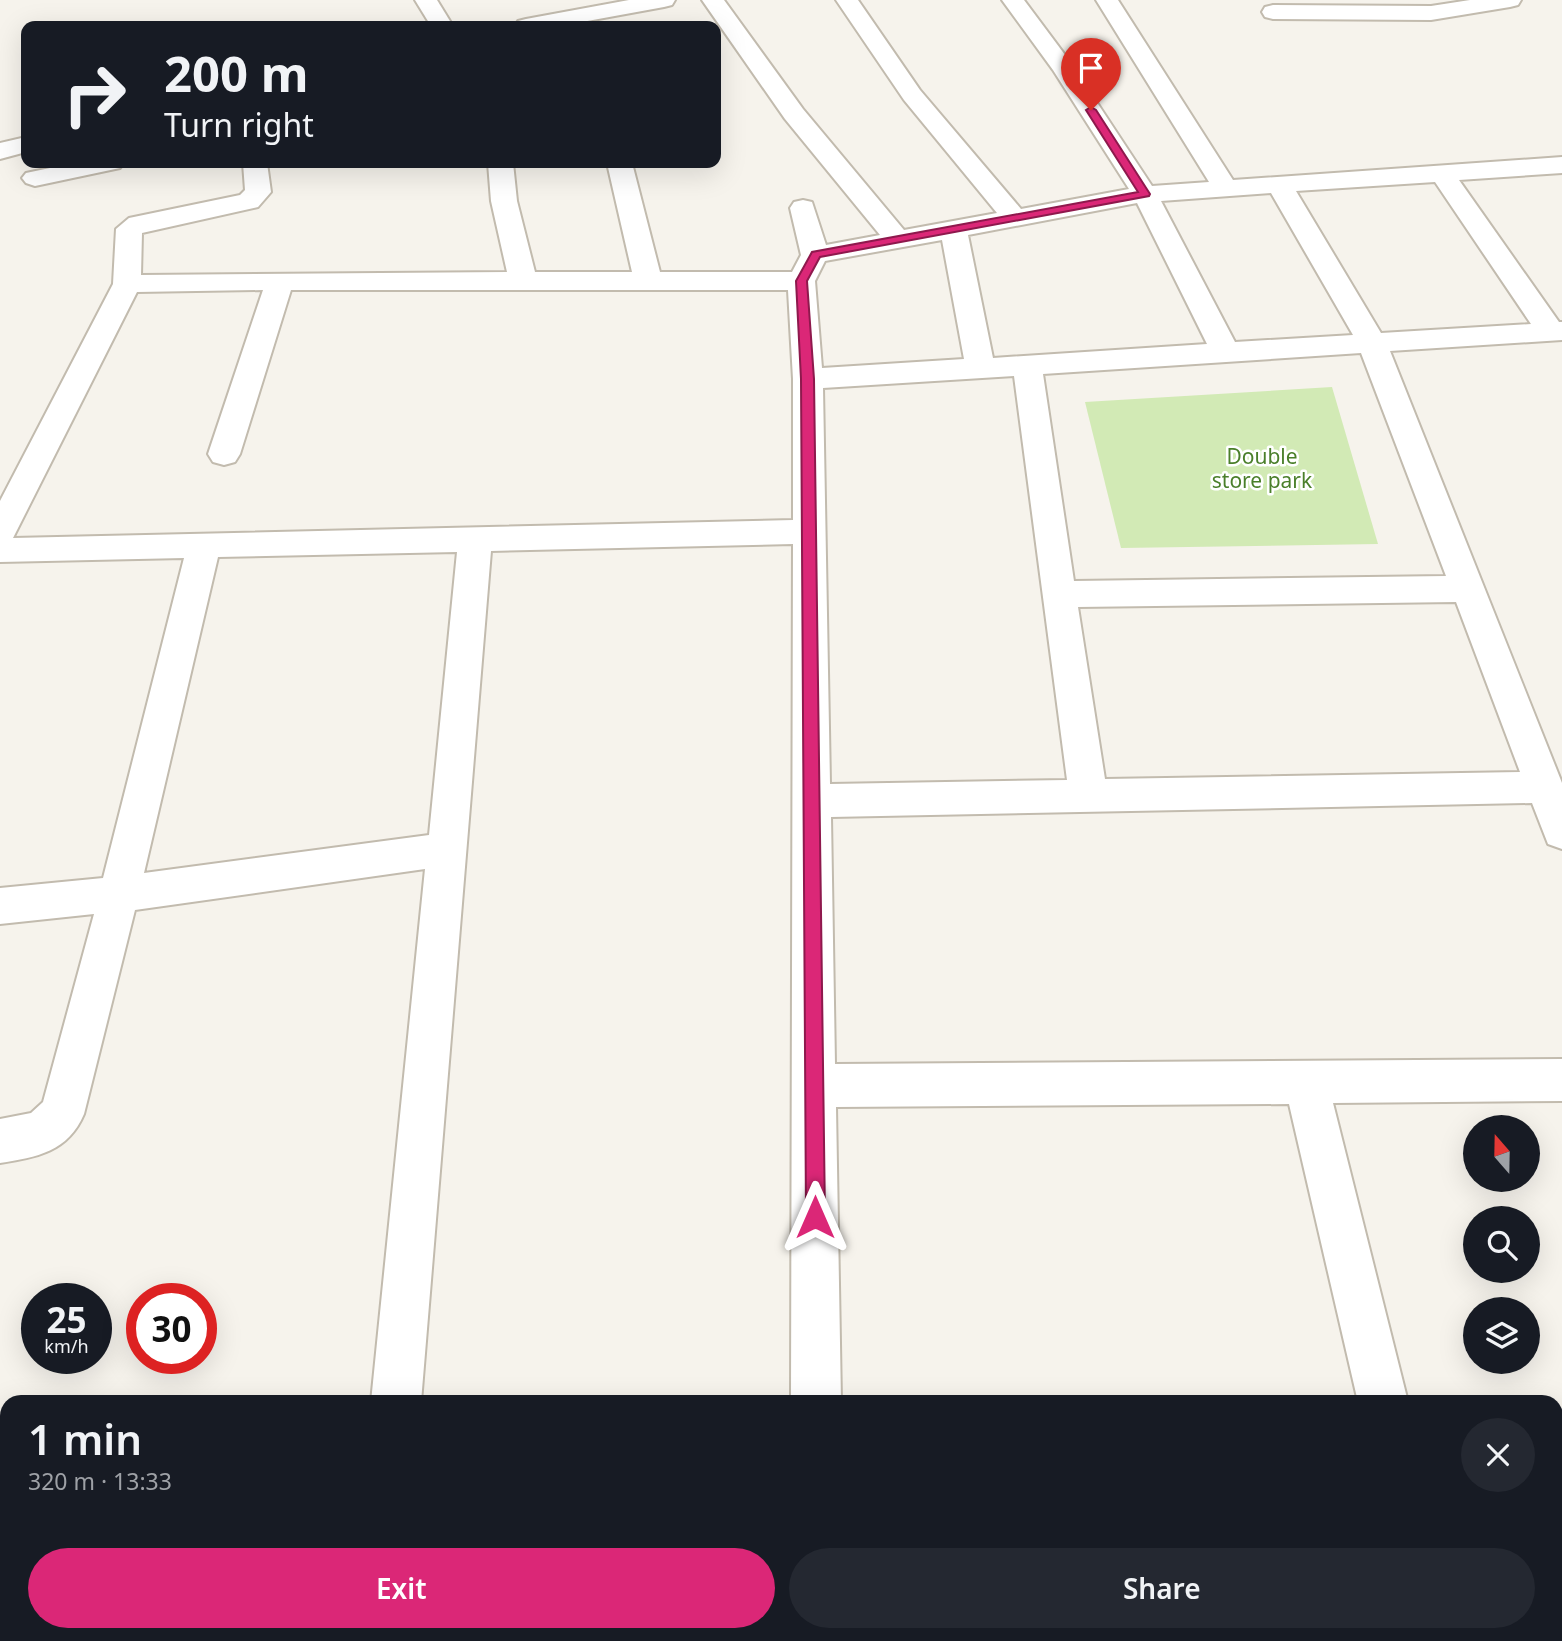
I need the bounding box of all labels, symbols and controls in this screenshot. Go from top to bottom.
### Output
pin [1061,38,1121,110]
text: 200 m [164,40,309,106]
icon: right [49,49,140,140]
icon: arrive [1072,49,1110,87]
text: Turn right [164,103,314,146]
park label: Double store park [1212,442,1313,494]
north arrow [1463,1115,1540,1192]
map controls [1463,1115,1540,1374]
position arrow [778,1180,852,1254]
button: search [1463,1206,1540,1283]
speed limit sign: 30 [126,1283,217,1374]
text: 25 [46,1296,87,1343]
button: layers [1463,1297,1540,1374]
text: km/h [44,1334,89,1358]
text: 1 min [28,1410,142,1467]
button: close [1461,1418,1535,1492]
text: 320 m · 13:33 [28,1465,172,1497]
button: Exit [28,1548,775,1628]
button: Share [789,1548,1535,1628]

